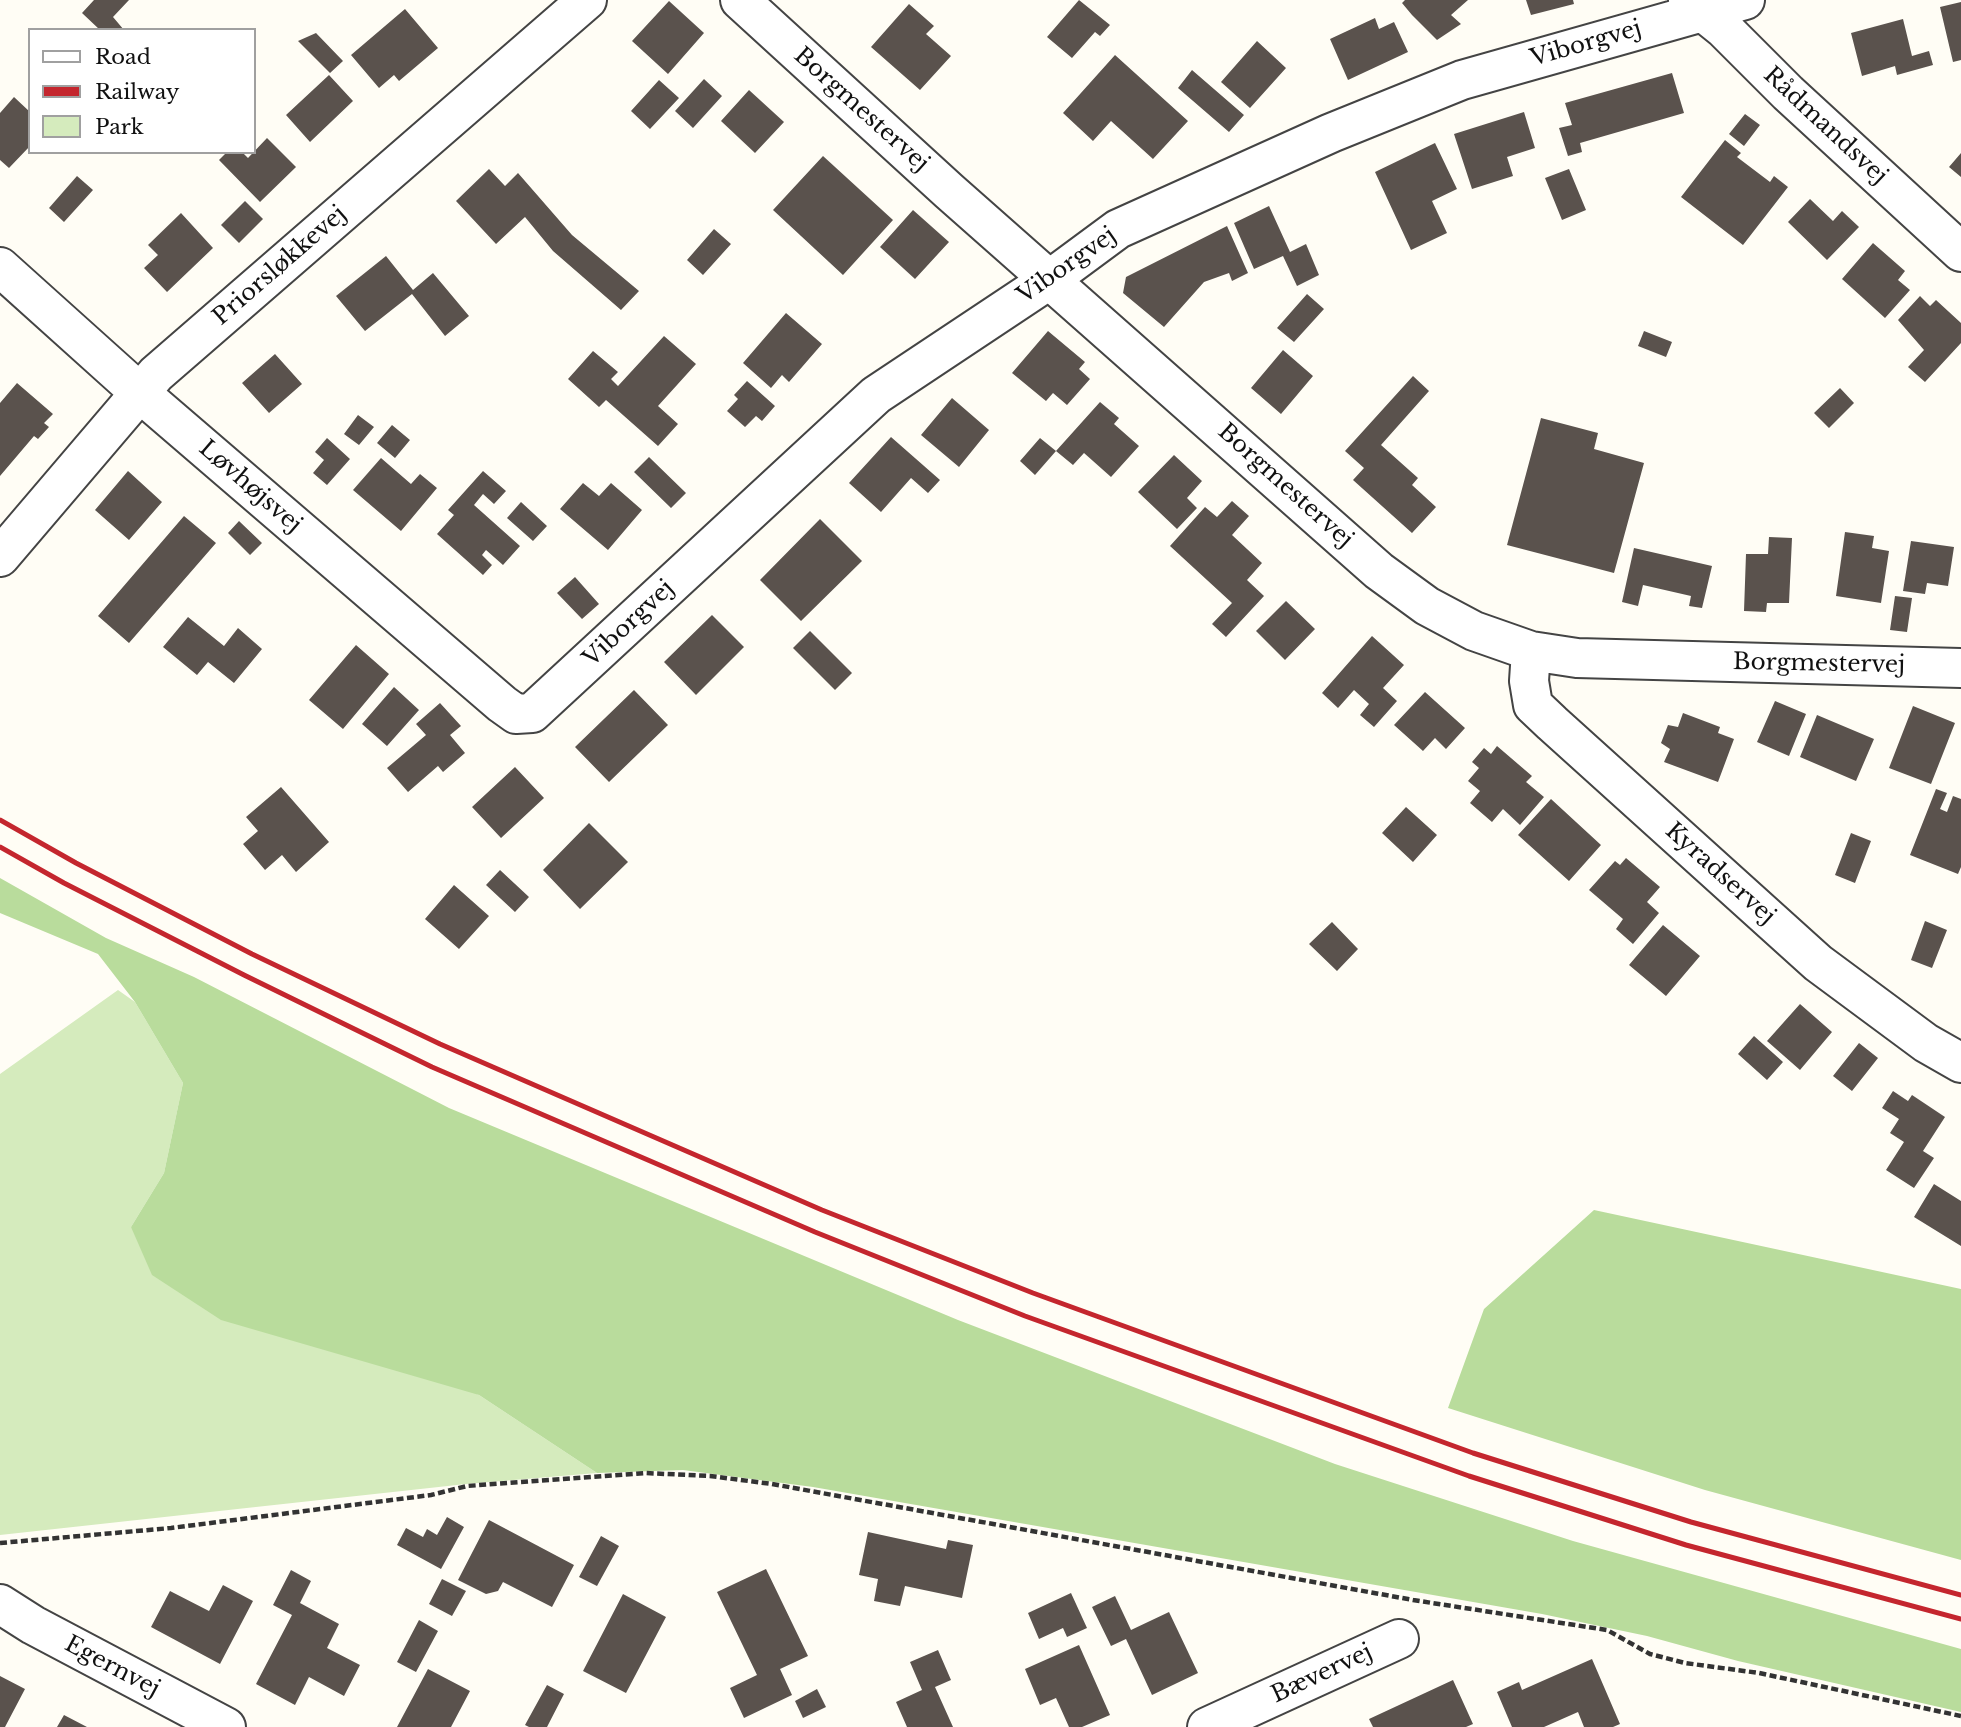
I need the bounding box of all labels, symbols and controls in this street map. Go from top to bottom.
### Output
street label: Viborgvej [1527,15,1645,73]
legend [28,28,256,154]
street label: Borgmestervej [788,42,934,178]
text: Road [95,44,151,70]
street label: Rådmandsvej [1757,62,1893,190]
text: Railway [95,79,179,105]
text: Park [95,114,144,140]
street label: Priorsløkkevej [208,201,352,331]
street label: Viborgvej [1012,222,1122,310]
street label: Borgmestervej [1212,418,1358,554]
street label: Løvhøjsvej [193,435,307,539]
street label: Viborgvej [578,575,680,673]
street label: Borgmestervej [1733,649,1905,679]
street label: Kyradservej [1659,817,1781,931]
street label: Egernvej [60,1630,164,1704]
street label: Bævervej [1267,1639,1377,1709]

